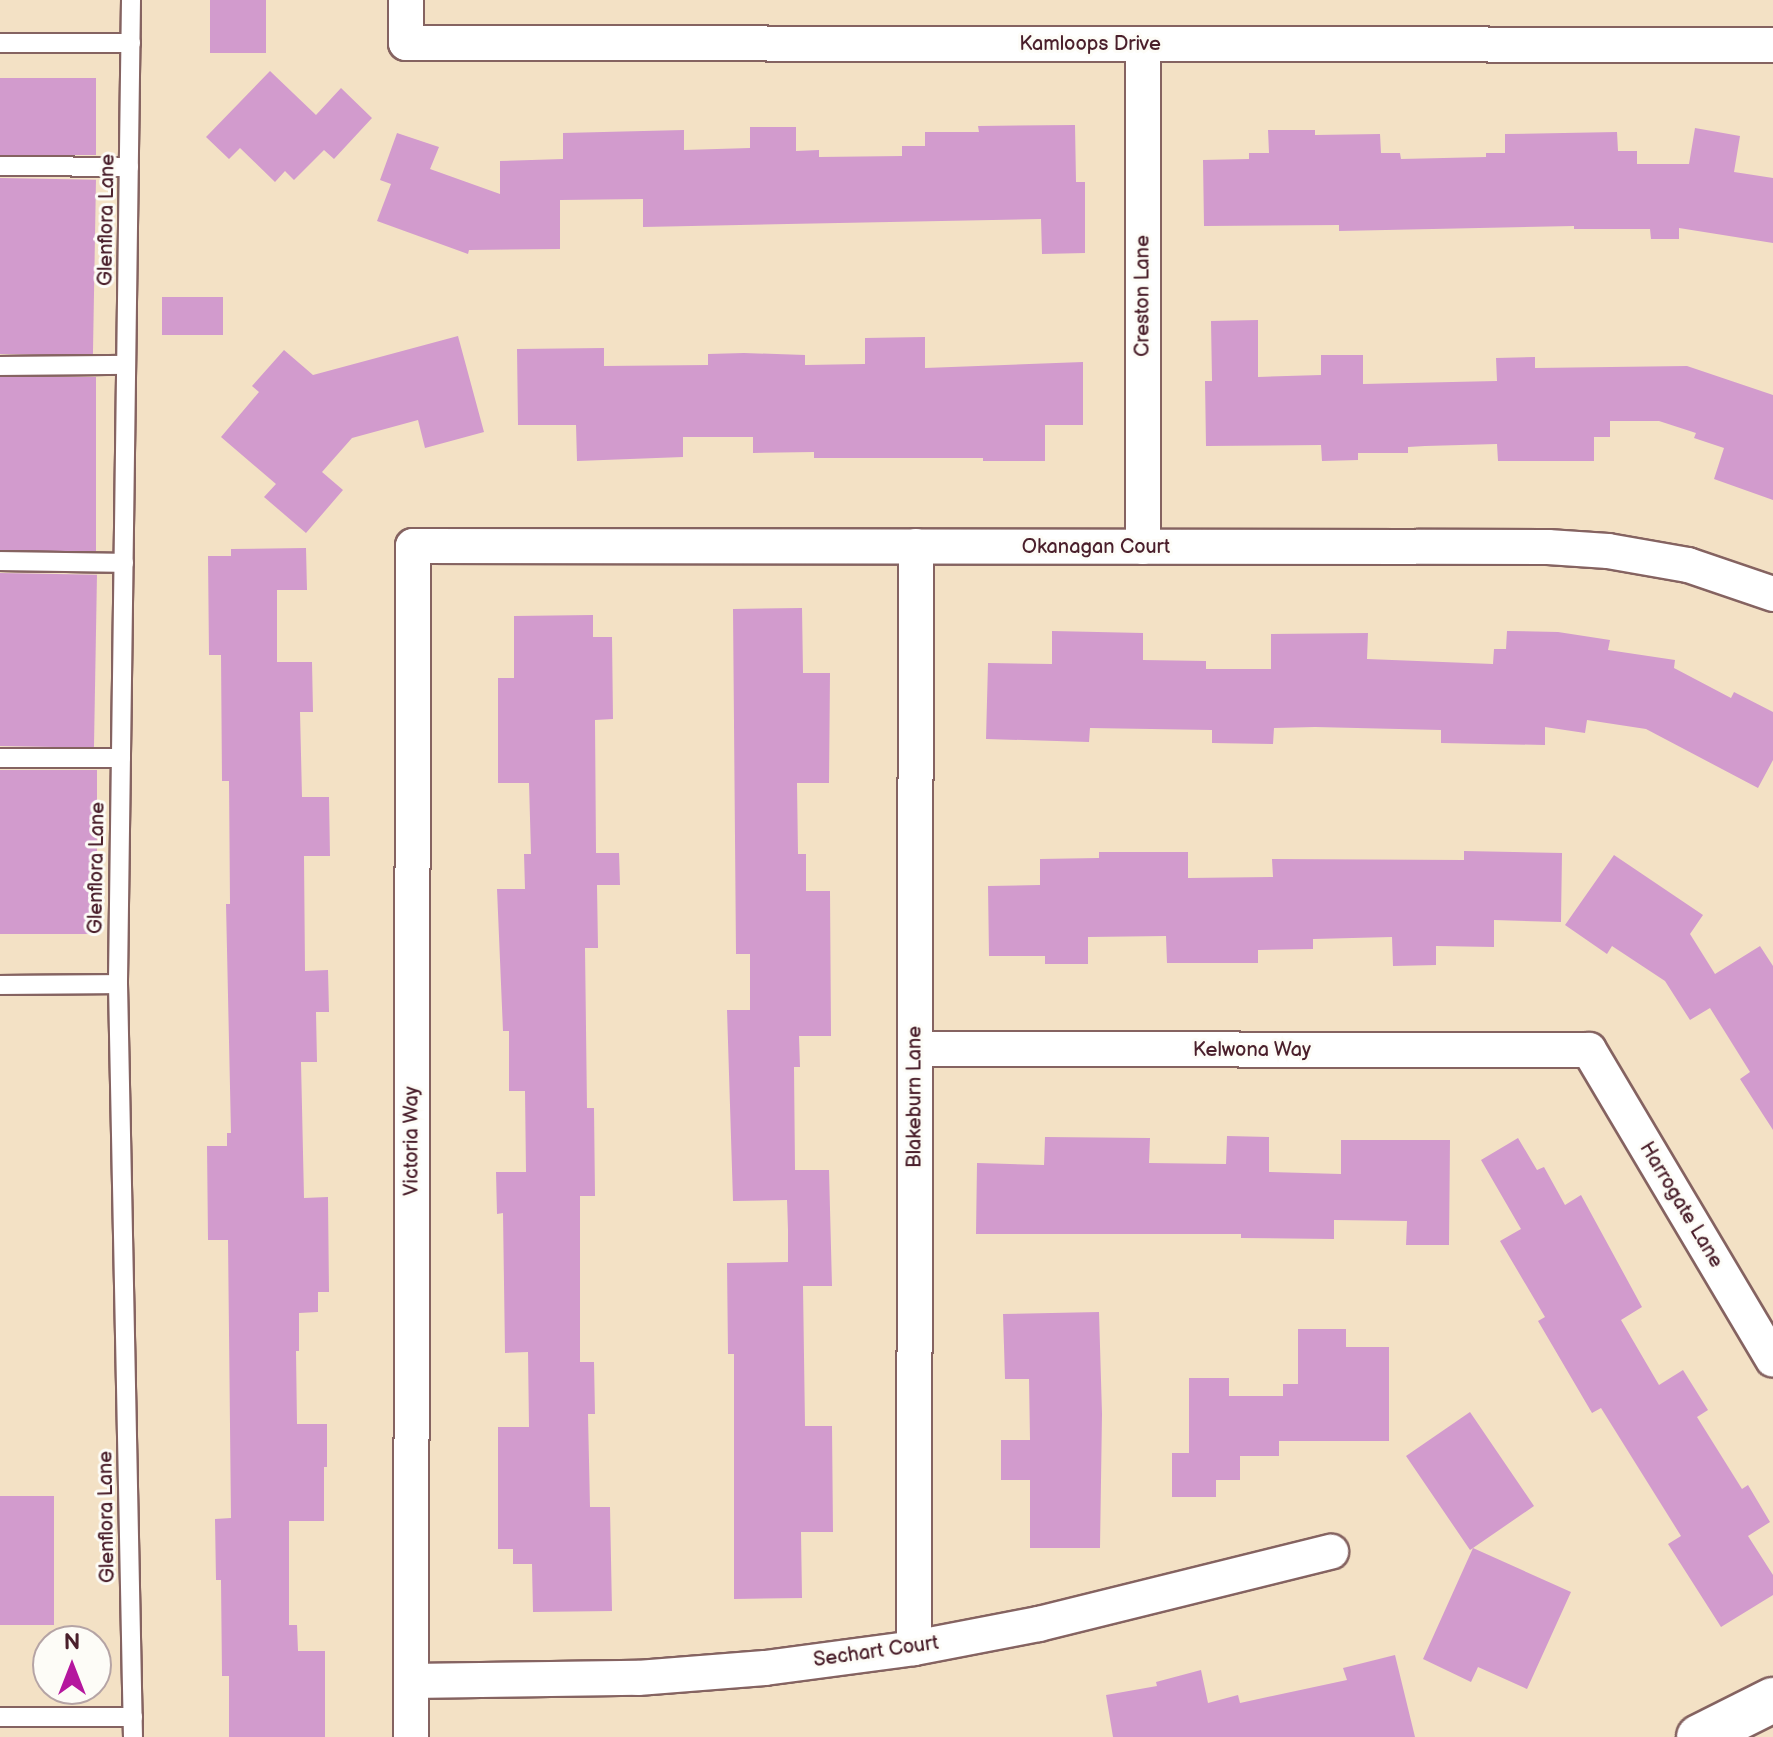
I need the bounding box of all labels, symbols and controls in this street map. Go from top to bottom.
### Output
street label: Kamloops Drive [1019,32,1161,56]
street label: Glenflora Lane [94,154,120,286]
street label: Creston Lane [1131,235,1155,357]
street label: Okanagan Court [1022,535,1170,559]
street label: Glenflora Lane [84,802,110,934]
street label: Blakeburn Lane [903,1026,927,1168]
street label: Kelwona Way [1192,1038,1312,1062]
street label: Victoria Way [400,1086,424,1196]
street label: Harrogate Lane [1634,1138,1728,1272]
street label: Glenflora Lane [94,1451,120,1583]
north arrow [32,1625,112,1705]
text: N [64,1629,80,1656]
street label: Sechart Court [812,1631,940,1673]

